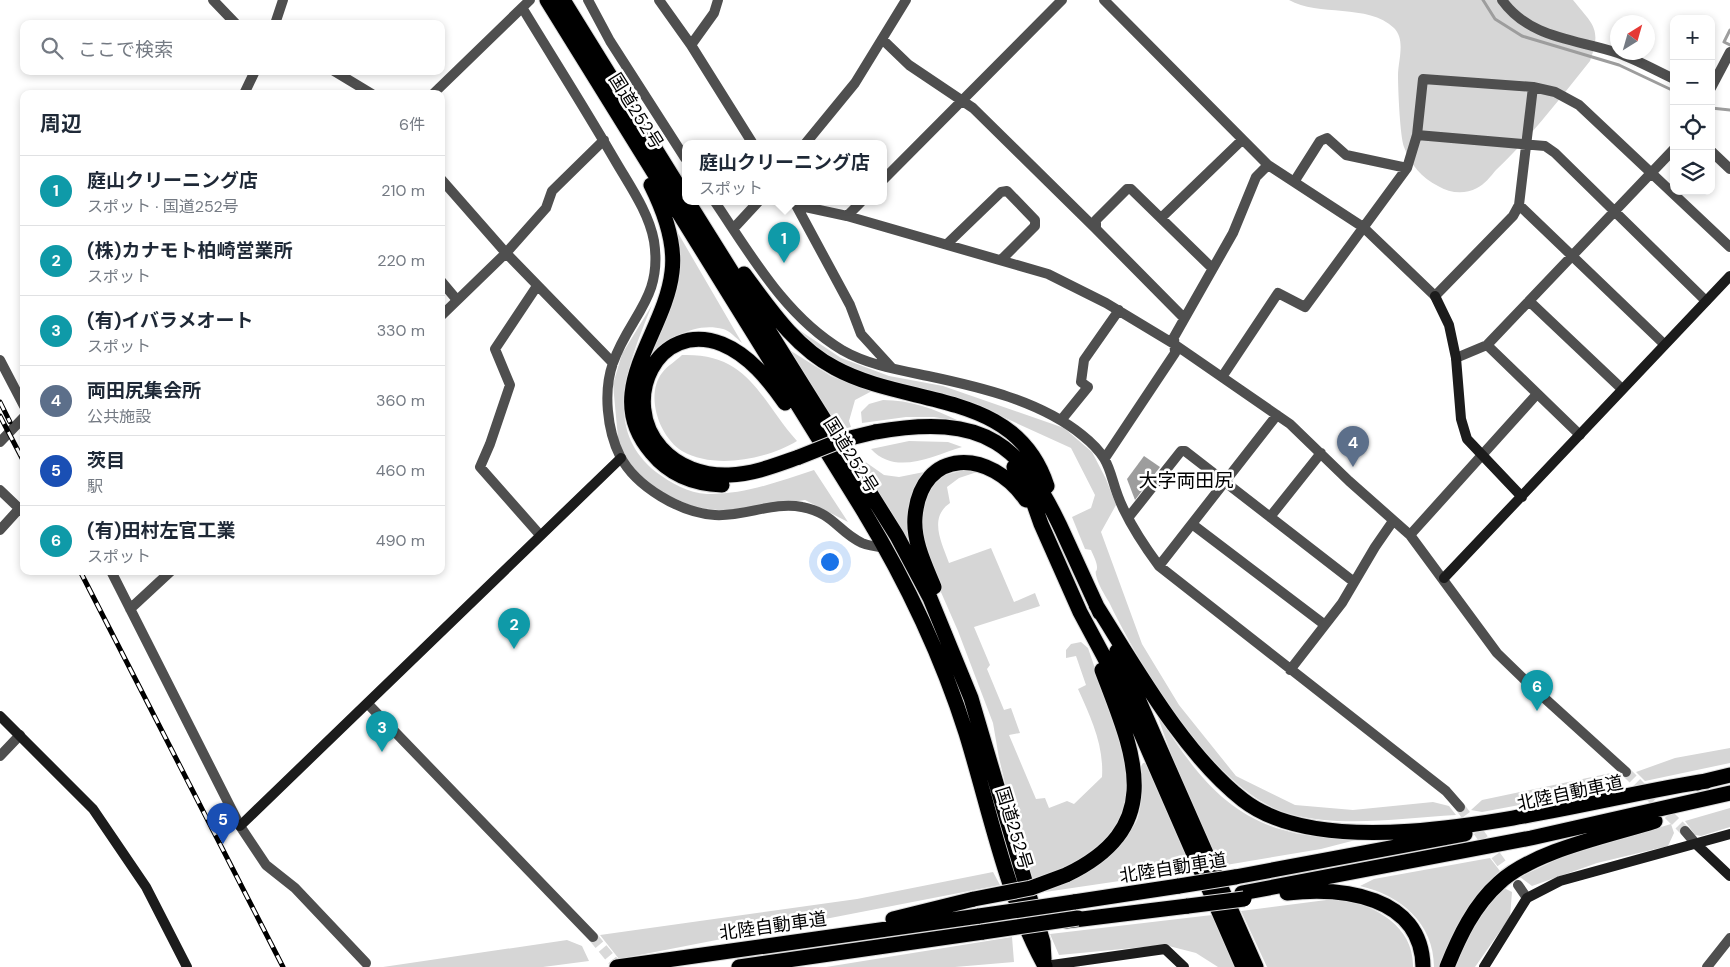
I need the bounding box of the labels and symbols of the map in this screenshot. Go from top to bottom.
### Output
north arrow [1610,15,1655,60]
street label: 国道252号 [603,68,669,154]
pin: 1 [768,222,800,263]
street label: 国道252号 [818,412,884,498]
pin: 4 [1337,426,1369,467]
district label: 大字両田尻 [1138,468,1234,493]
your location [817,549,843,575]
pin: 2 [498,608,530,649]
pin: 6 [1521,670,1553,711]
pin: 3 [366,711,398,752]
street label: 北陸自動車道 [1515,770,1625,816]
street label: 国道252号 [990,784,1038,872]
pin: 5 [207,803,239,844]
street label: 北陸自動車道 [1118,848,1228,888]
street label: 北陸自動車道 [718,907,828,945]

